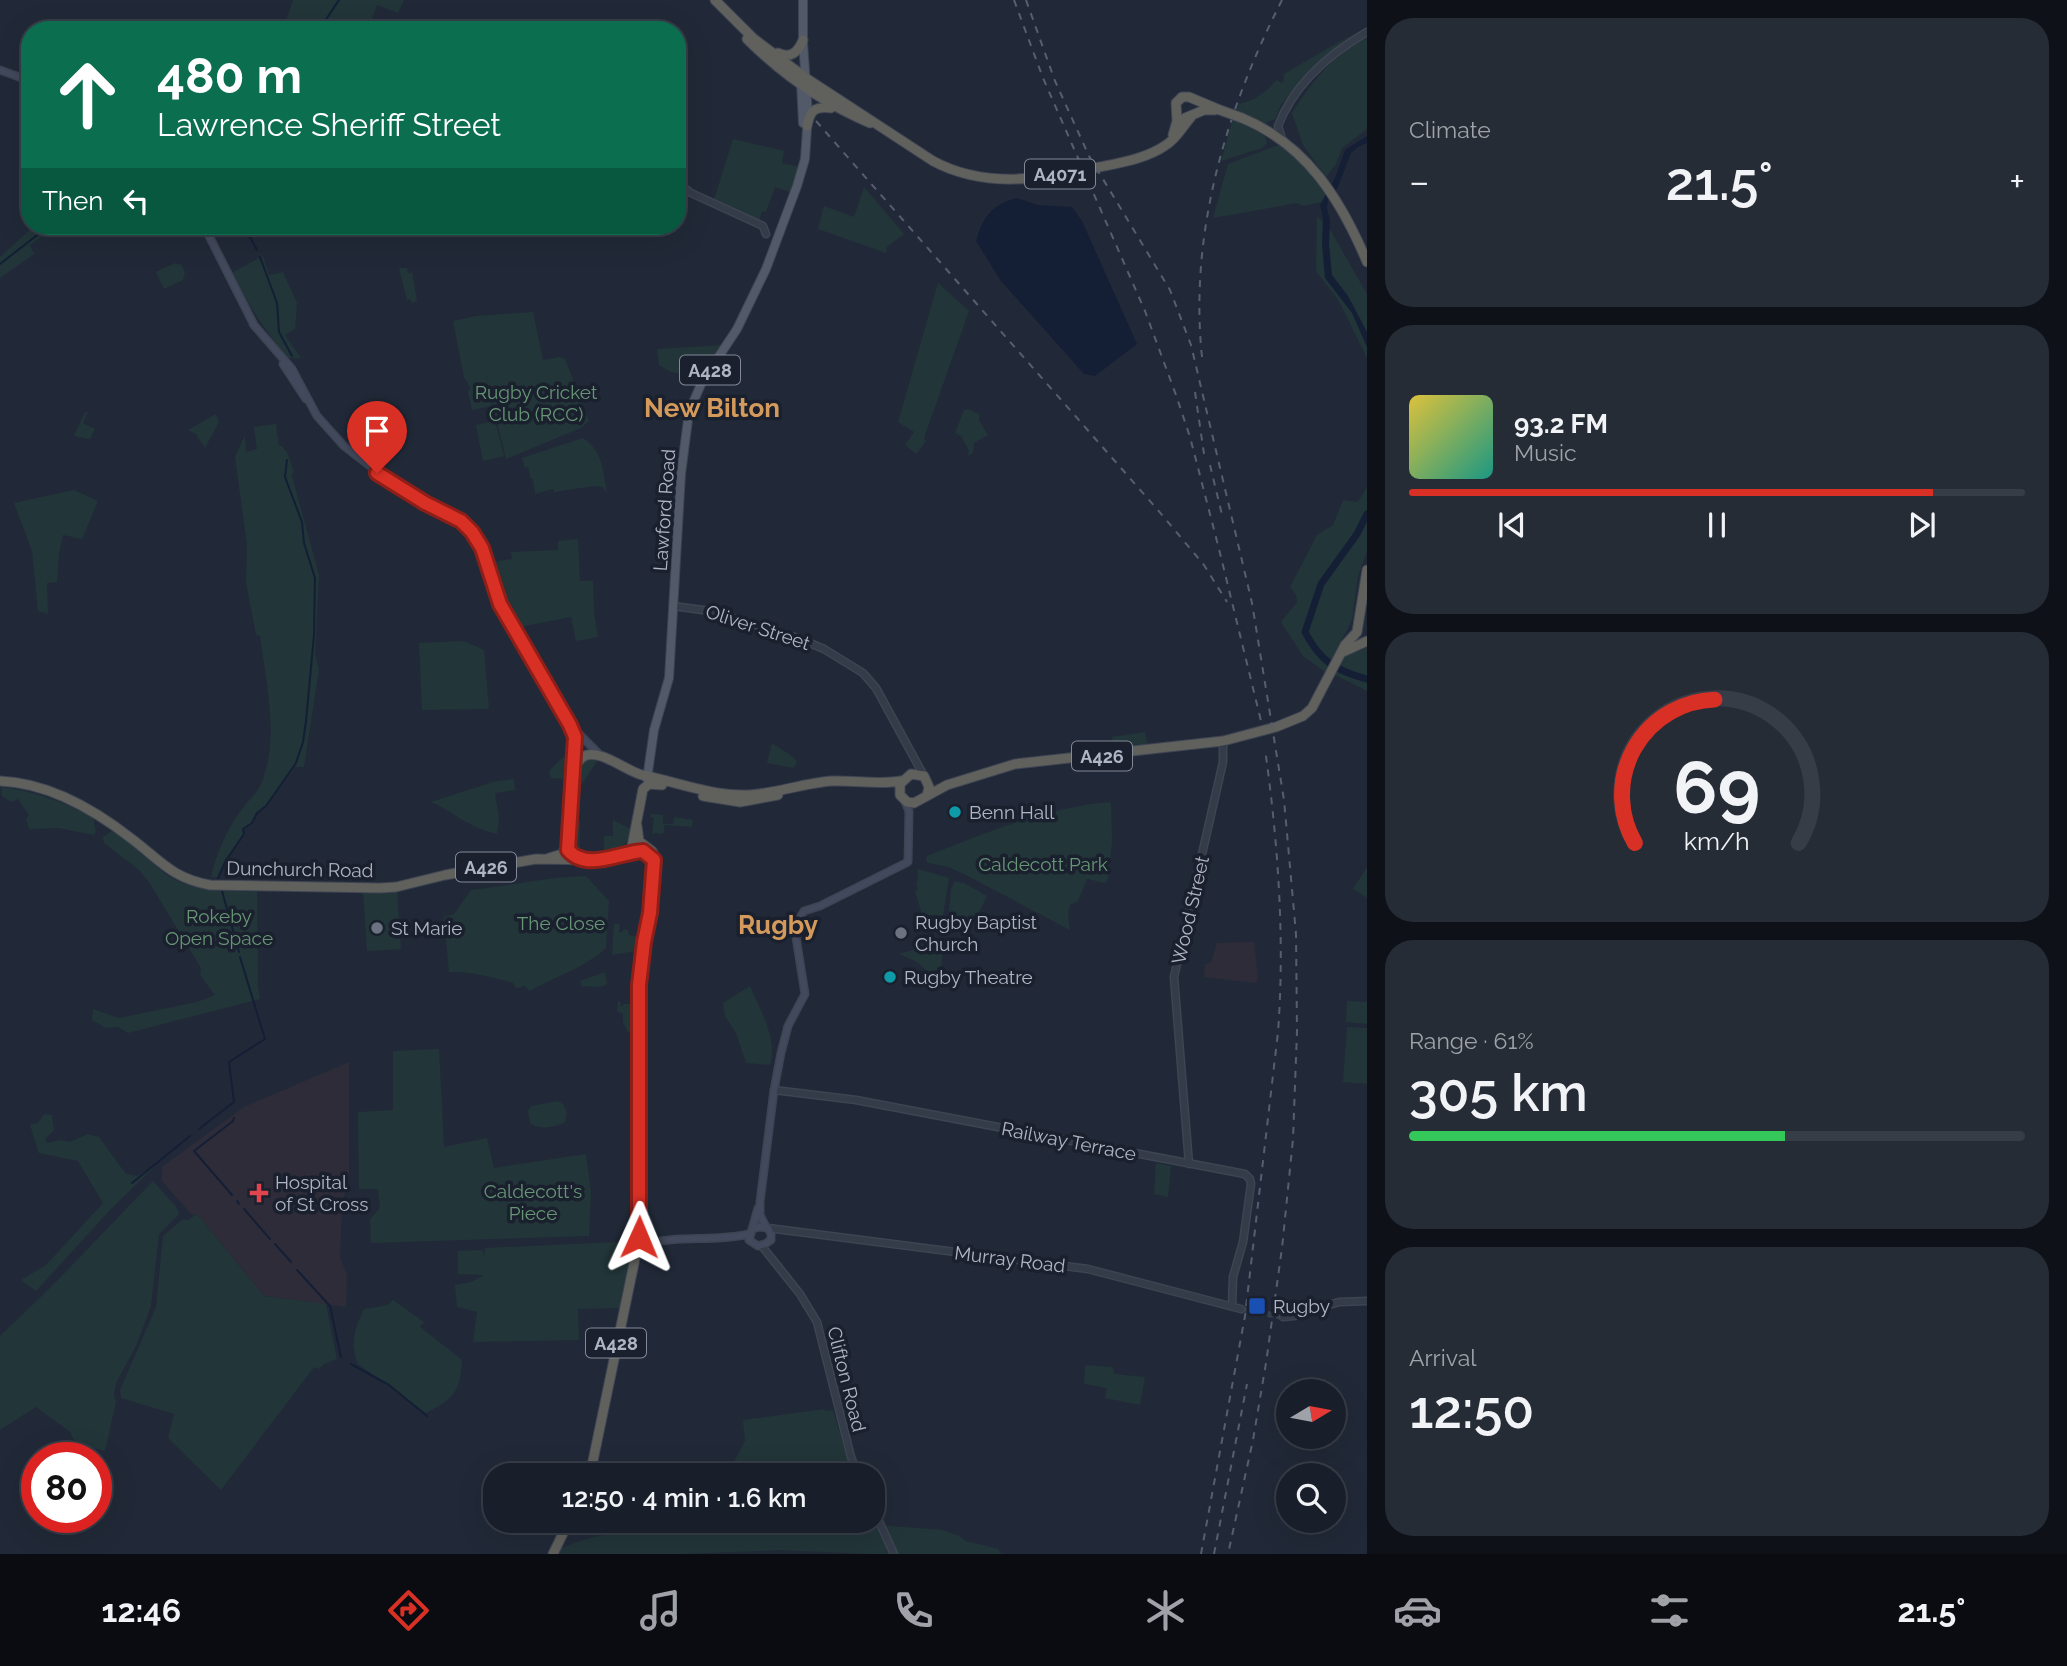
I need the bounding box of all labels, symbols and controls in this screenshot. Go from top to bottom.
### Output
text: 480 m [157,47,302,104]
icon: ahead [42,49,133,140]
text: Lawrence Sheriff Street [157,106,501,143]
text: Climate [1409,116,1491,143]
text: 21.5° [1666,151,1773,212]
text: − [1409,159,1429,204]
text: + [2009,159,2025,204]
road number: A4071 [1025,160,1095,188]
icon: left [117,182,155,220]
text: Then [42,186,103,216]
road number: A428 [680,356,740,384]
park label: Rugby Cricket Club (RCC) [475,381,598,425]
district label: New Bilton [644,393,780,423]
pin [347,401,407,473]
text: 93.2 FM [1514,409,1608,439]
icon: arrive [358,412,396,450]
text: Music [1514,439,1577,466]
street label: Lawford Road [649,448,679,572]
icon: previous [1493,506,1531,544]
icon: pause [1698,506,1736,544]
icon: next [1903,506,1941,544]
street label: Oliver Street [703,600,813,654]
road number: A426 [1072,742,1132,770]
text: 69 [1673,745,1761,830]
place label: Benn Hall [969,801,1055,823]
marker: Benn Hall [947,804,963,820]
text: km/h [1684,826,1750,856]
road number: A426 [456,852,516,882]
park label: Caldecott Park [978,853,1108,875]
street label: Wood Street [1167,853,1213,966]
street label: Dunchurch Road [226,857,374,881]
park label: Rokeby Open Space [165,905,273,949]
district label: Rugby [738,910,818,940]
place label: Rugby Baptist Church [915,911,1038,955]
park label: The Close [517,912,605,934]
place label: St Marie [391,917,462,939]
marker: St Marie [369,920,385,936]
marker: Rugby Baptist Church [893,925,909,941]
place label: Rugby Theatre [904,966,1033,988]
marker: Rugby Theatre [882,969,898,985]
text: Range · 61% [1409,1027,1534,1054]
text: 305 km [1409,1062,1588,1123]
street label: Railway Terrace [1000,1117,1138,1165]
place label: Hospital of St Cross [275,1171,368,1215]
park label: Caldecott's Piece [484,1180,582,1224]
marker: Hospital of St Cross [249,1183,269,1203]
position arrow [602,1200,676,1274]
street label: Murray Road [953,1241,1067,1277]
place label: Rugby [1273,1295,1330,1317]
marker: Rugby [1247,1296,1267,1316]
street label: Clifton Road [823,1324,871,1434]
road number: A428 [586,1328,646,1358]
text: Arrival [1409,1344,1476,1371]
north arrow [1276,1379,1346,1449]
map controls [1276,1379,1346,1533]
text: 12:50 [1409,1379,1534,1440]
speed limit sign: 80 [21,1442,112,1533]
button: search [1276,1463,1346,1533]
text: 12:50 · 4 min · 1.6 km [562,1483,806,1513]
icon: directions [384,1586,433,1635]
icon: music [636,1586,685,1635]
icon: phone [889,1586,938,1635]
icon: climate [1141,1586,1190,1635]
icon: car [1393,1586,1442,1635]
icon: filters [1645,1586,1694,1635]
text: 12:46 [102,1592,181,1629]
text: 21.5° [1897,1592,1965,1629]

